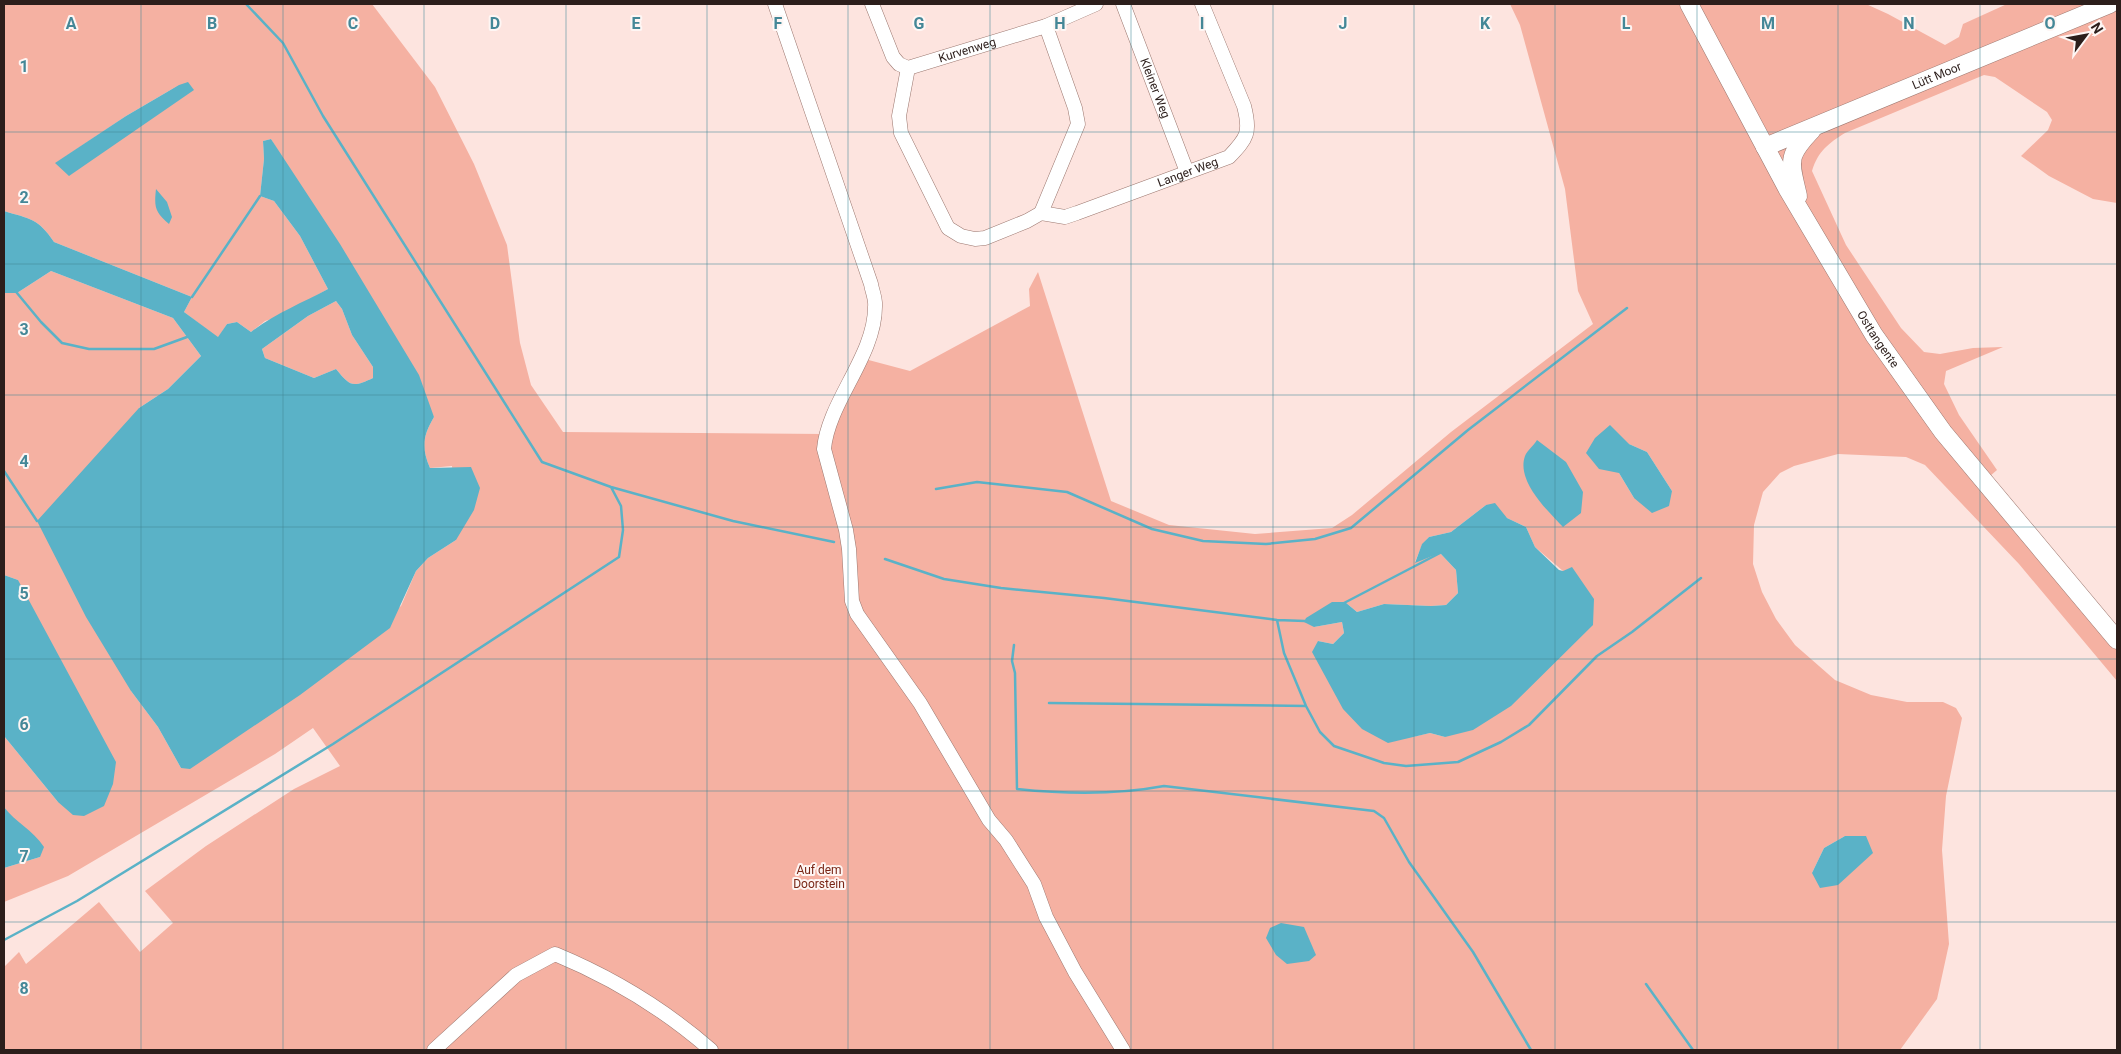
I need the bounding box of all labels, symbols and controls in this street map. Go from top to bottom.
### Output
north arrow [2061,10,2111,60]
text: A [66,14,77,33]
text: B [207,14,217,33]
text: C [348,14,358,33]
text: D [490,14,500,33]
text: E [632,14,641,33]
text: F [774,14,783,33]
text: G [914,14,925,33]
text: H [1054,14,1066,33]
text: I [1200,14,1204,33]
text: J [1339,14,1347,33]
text: K [1480,14,1491,33]
text: L [1622,14,1631,33]
text: M [1761,14,1775,33]
text: N [1903,14,1915,33]
text: O [2044,14,2056,33]
text: N [2088,20,2106,37]
street label: Kurvenweg [937,35,998,65]
street label: Kleiner Weg [1137,56,1173,120]
text: 1 [19,57,29,76]
street label: Lütt Moor [1910,59,1964,92]
street label: Langer Weg [1156,155,1220,190]
text: 2 [19,188,29,207]
street label: Osttangente [1854,308,1902,370]
text: 3 [19,320,29,339]
text: 4 [19,452,29,471]
text: 5 [19,584,29,603]
text: 6 [19,715,29,734]
text: 7 [19,847,29,866]
park label: Auf dem Doorstein [793,863,845,891]
text: 8 [19,979,29,998]

